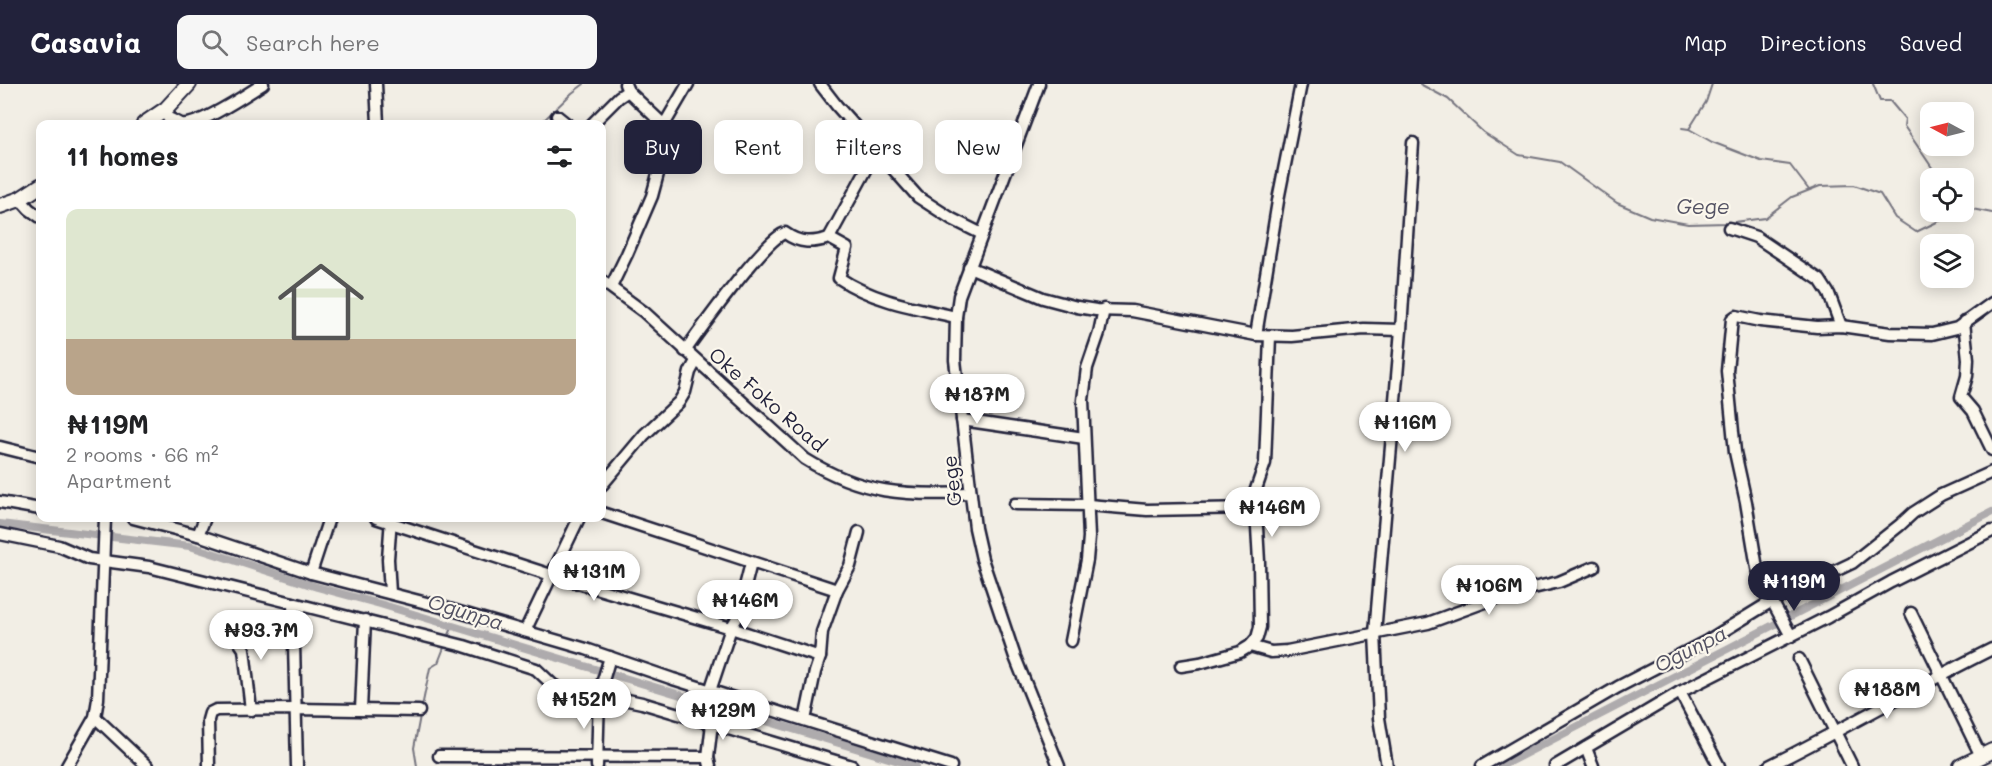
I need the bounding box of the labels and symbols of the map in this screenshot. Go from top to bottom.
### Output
north arrow [1920,102,1974,156]
water label: Gege [1676,192,1730,219]
street label: Oke Foko Road [704,341,832,457]
pin: ₦187M [935,374,1019,425]
pin: ₦116M [1363,402,1447,453]
street label: Gege [935,454,967,508]
pin: ₦146M [1230,487,1314,538]
pin: ₦131M [552,551,636,602]
pin: ₦119M [1752,561,1836,612]
pin: ₦106M [1447,565,1531,616]
pin: ₦146M [703,580,787,631]
water label: Ogunpa [425,587,507,635]
pin: ₦93.7M [212,610,310,661]
water label: Ogunpa [1649,618,1731,678]
pin: ₦188M [1845,669,1929,720]
pin: ₦152M [542,679,626,730]
pin: ₦129M [681,690,765,741]

